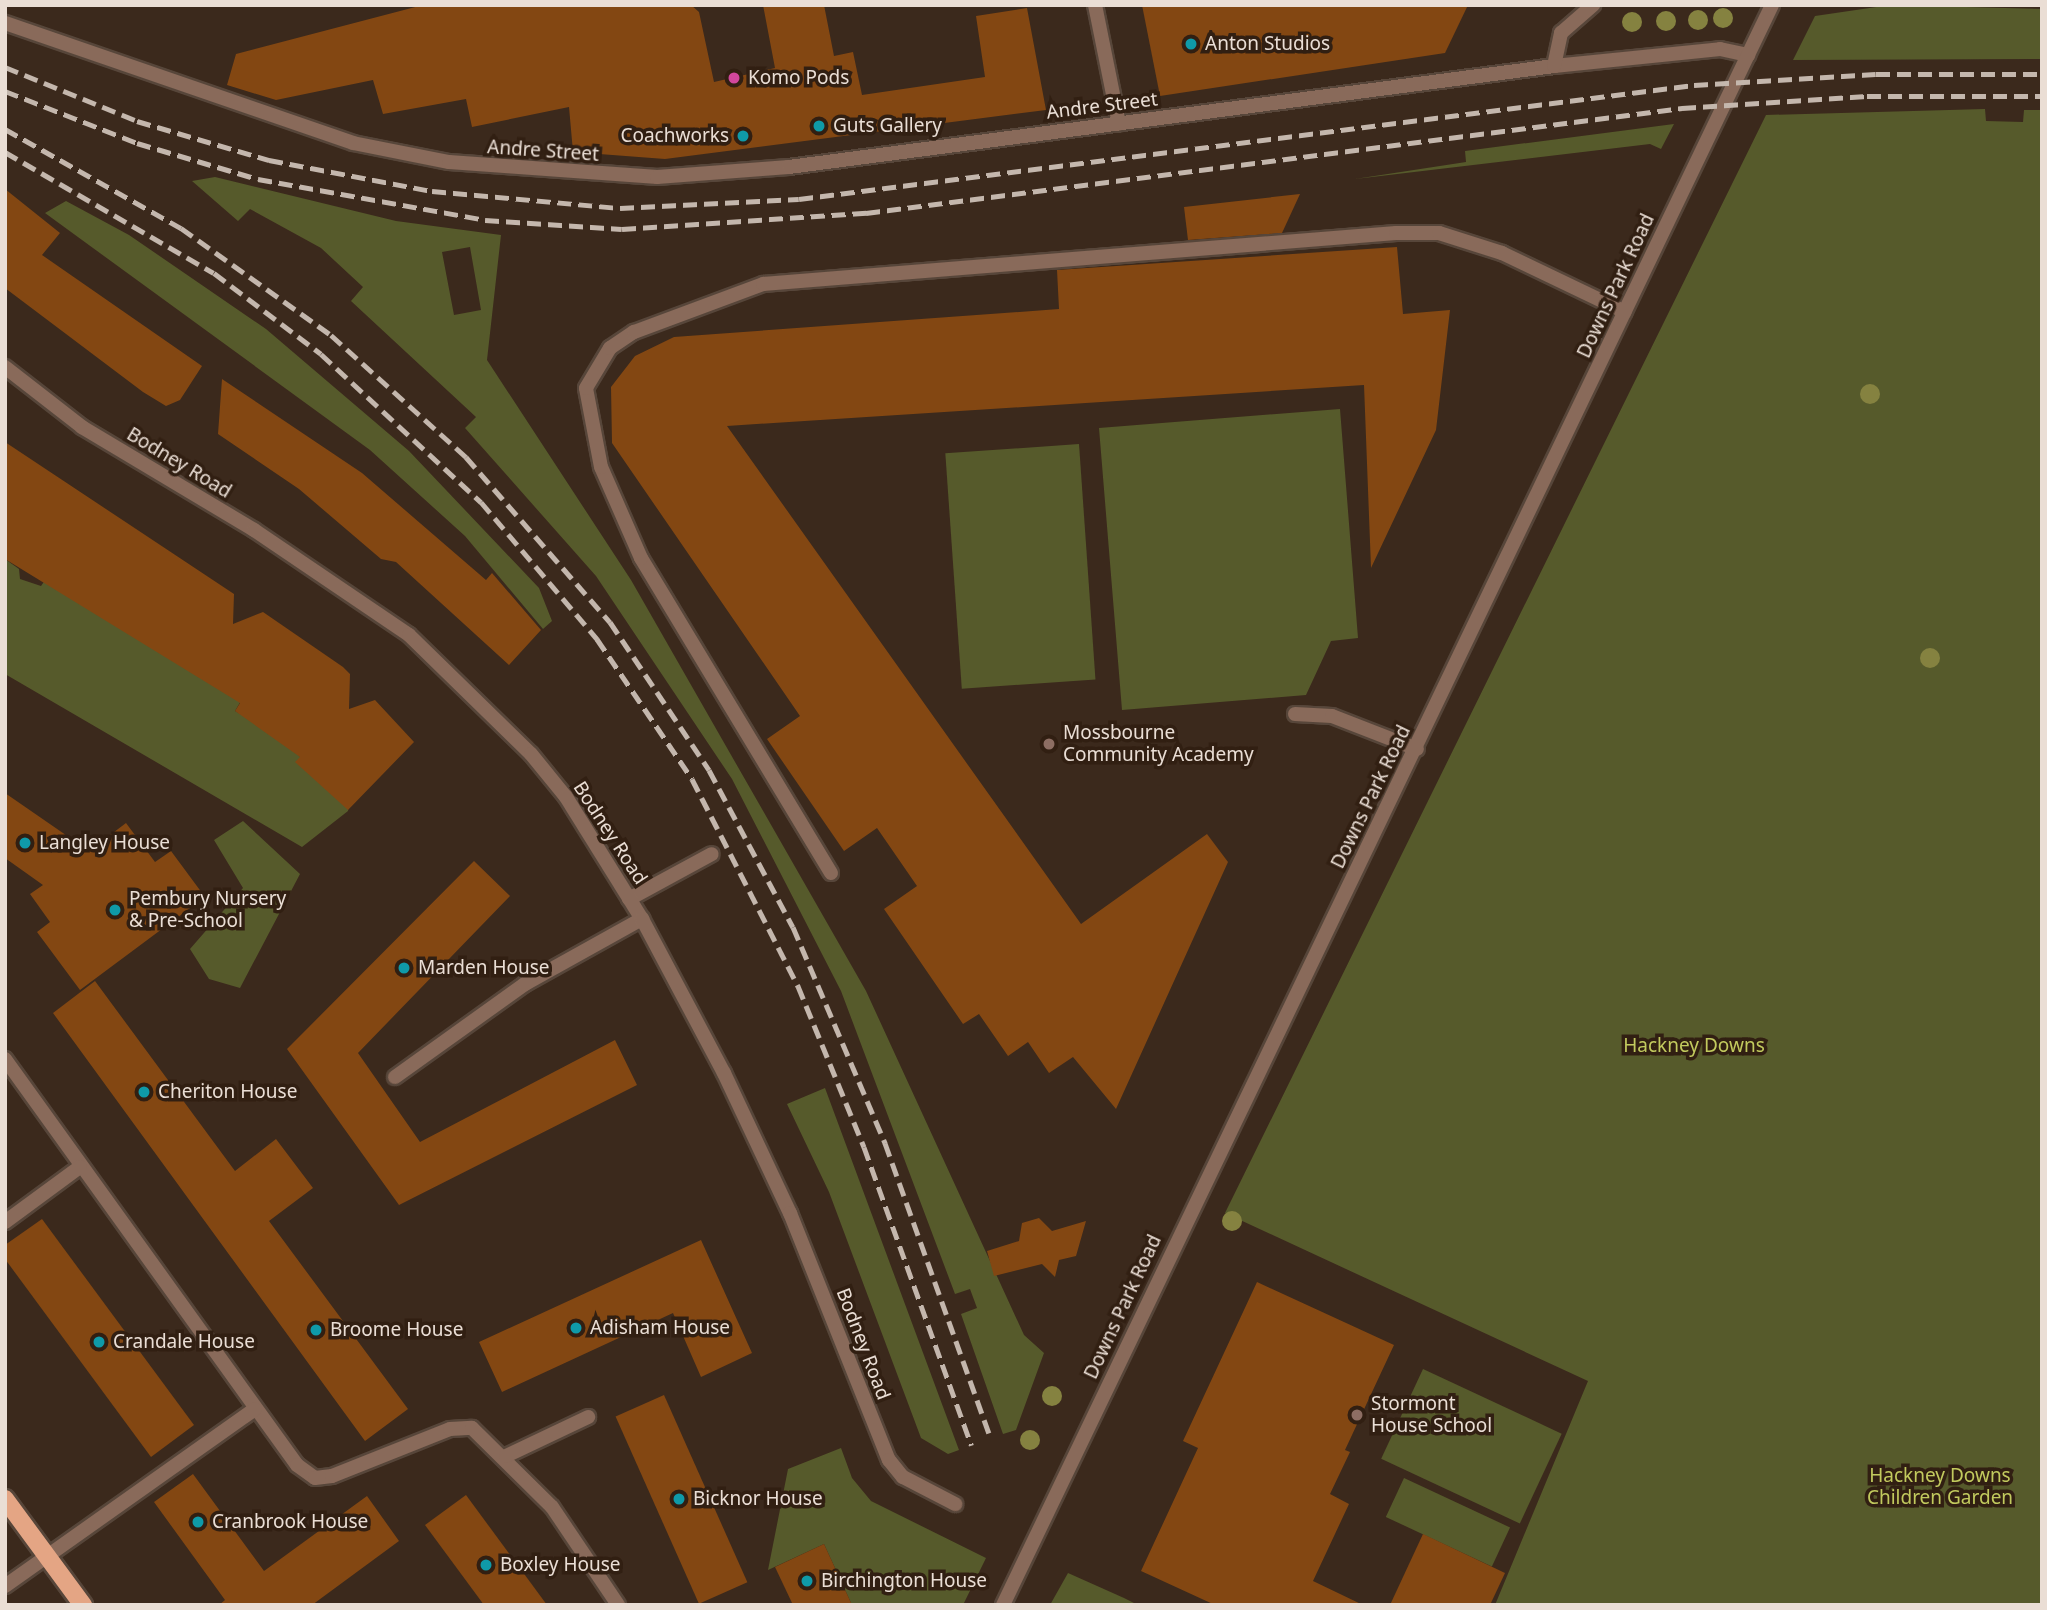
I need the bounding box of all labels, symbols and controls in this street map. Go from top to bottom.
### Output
place label: Anton Studios [1205,33,1330,55]
marker: Anton Studios [1183,36,1199,52]
place label: Komo Pods [748,67,849,89]
marker: Komo Pods [726,70,742,86]
street label: Andre Street [1045,88,1159,124]
place label: Guts Gallery [833,115,942,137]
marker: Guts Gallery [811,118,827,134]
place label: Coachworks [620,125,729,147]
marker: Coachworks [735,128,751,144]
street label: Andre Street [486,136,600,166]
street label: Downs Park Road [1573,210,1659,362]
street label: Bodney Road [123,423,235,503]
place label: Mossbourne Community Academy [1063,722,1254,766]
street label: Downs Park Road [1326,722,1416,872]
marker: Mossbourne Community Academy [1041,736,1057,752]
street label: Bodney Road [568,777,652,889]
place label: Langley House [39,832,170,854]
marker: Langley House [17,835,33,851]
place label: Pembury Nursery & Pre-School [129,888,286,932]
marker: Pembury Nursery & Pre-School [107,902,123,918]
place label: Marden House [418,957,550,979]
marker: Marden House [396,960,412,976]
park label: Hackney Downs [1623,1035,1765,1057]
place label: Cheriton House [158,1081,297,1103]
marker: Cheriton House [136,1084,152,1100]
street label: Downs Park Road [1080,1231,1166,1383]
street label: Bodney Road [831,1285,895,1403]
place label: Adisham House [590,1317,730,1339]
place label: Broome House [330,1319,463,1341]
marker: Adisham House [568,1320,584,1336]
marker: Broome House [308,1322,324,1338]
place label: Crandale House [113,1331,255,1353]
marker: Crandale House [91,1334,107,1350]
place label: Stormont House School [1371,1393,1492,1437]
marker: Stormont House School [1349,1407,1365,1423]
park label: Hackney Downs Children Garden [1867,1465,2013,1509]
place label: Bicknor House [693,1488,823,1510]
marker: Bicknor House [671,1491,687,1507]
place label: Cranbrook House [212,1511,368,1533]
marker: Cranbrook House [190,1514,206,1530]
place label: Boxley House [500,1554,621,1576]
marker: Boxley House [478,1557,494,1573]
place label: Birchington House [821,1570,987,1592]
marker: Birchington House [799,1573,815,1589]

